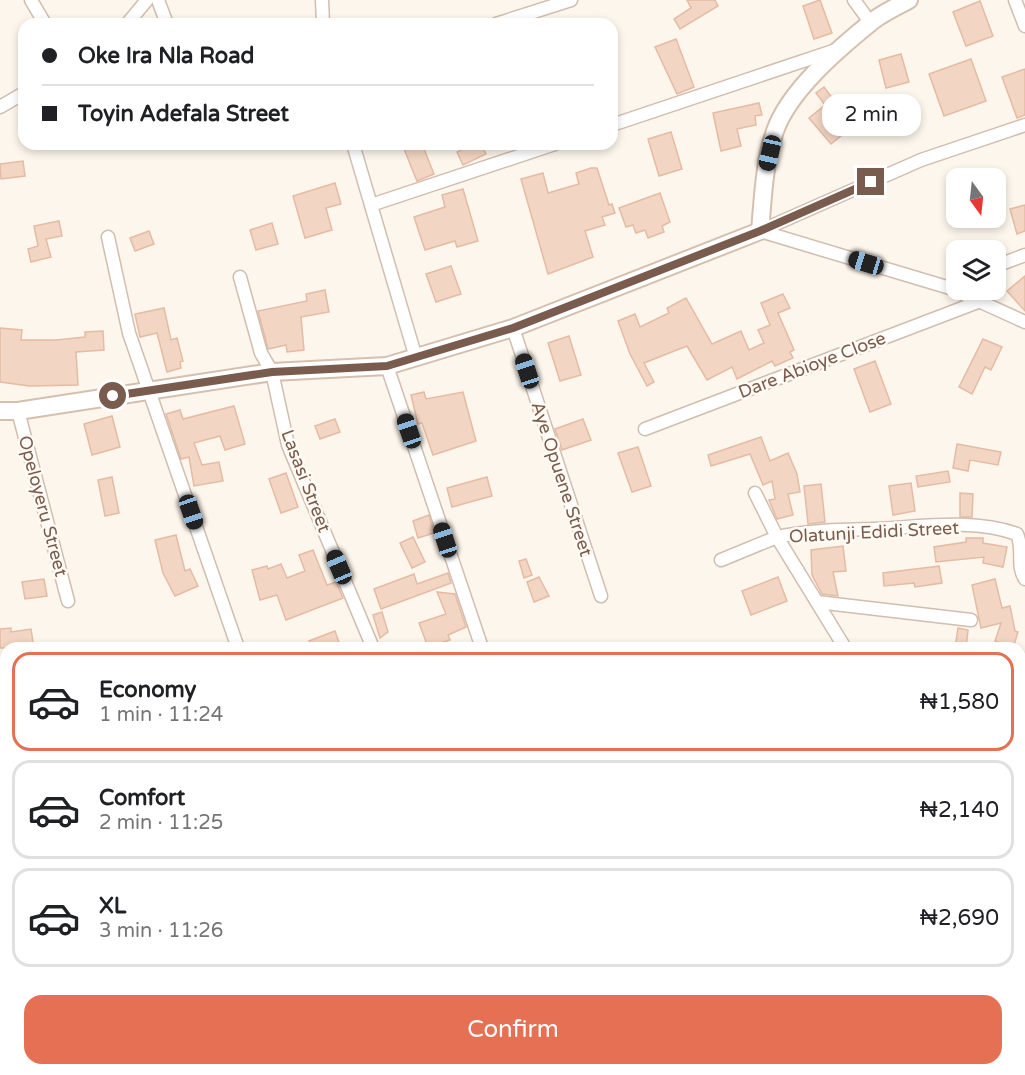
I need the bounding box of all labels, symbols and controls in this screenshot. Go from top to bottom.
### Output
text: Oke Ira Nla Road [78,43,255,69]
callout: 2 min [822,95,920,137]
text: Toyin Adefala Street [78,101,289,127]
text: 2 min [845,103,898,127]
car [757,133,783,173]
route end [857,168,884,195]
north arrow [946,168,1006,228]
map controls [946,168,1006,300]
button: layers [946,240,1006,300]
car [846,249,886,277]
street label: Dare Abioye Close [735,327,889,403]
car [513,351,541,391]
route start [99,382,126,409]
street label: Aye Opuene Street [527,399,597,559]
car [395,411,423,451]
street label: Lasasi Street [276,426,336,536]
street label: Opeloyeru Street [14,433,72,579]
car [177,492,205,532]
street label: Olatunji Edidi Street [788,517,960,547]
car [431,520,459,560]
car [324,547,354,587]
icon: car [27,675,81,729]
text: Economy [99,677,196,703]
text: ₦1,580 [920,689,999,715]
text: 1 min · 11:24 [99,703,223,727]
icon: car [27,783,81,837]
text: Comfort [99,785,185,811]
text: ₦2,140 [920,797,999,823]
text: 2 min · 11:25 [99,811,223,835]
icon: car [27,891,81,945]
text: XL [99,893,126,919]
text: ₦2,690 [920,905,999,931]
text: 3 min · 11:26 [99,919,223,943]
button: Confirm [24,995,1002,1064]

